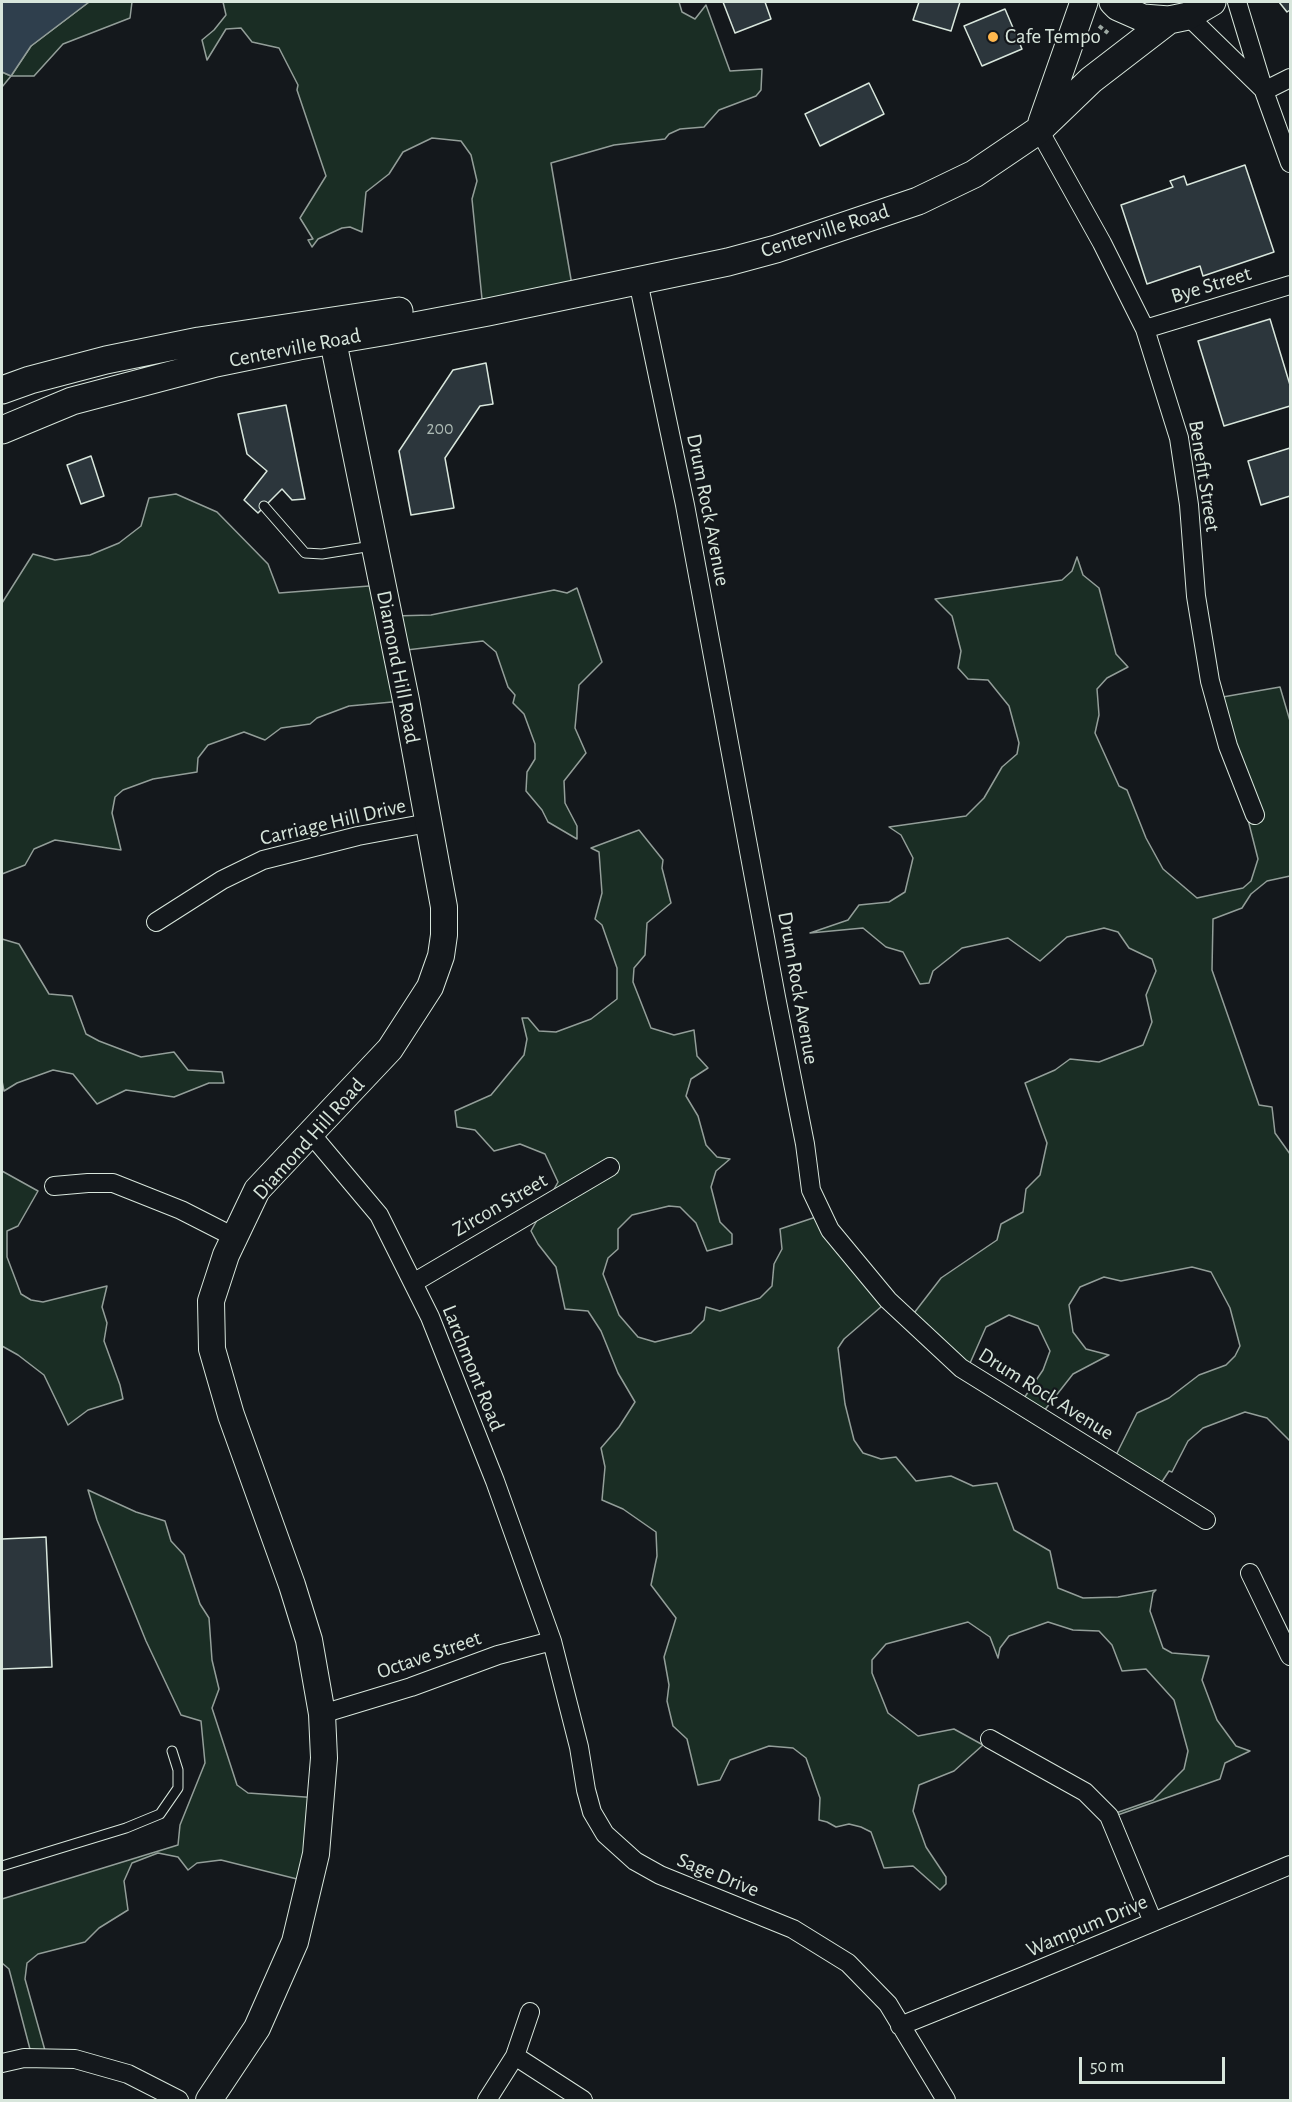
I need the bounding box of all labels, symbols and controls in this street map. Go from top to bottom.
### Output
place label: Cafe Tempo [1005,24,1101,50]
marker: Cafe Tempo [986,30,1000,44]
street label: Centerville Road [758,198,892,264]
street label: Bye Street [1168,261,1254,309]
street label: Centerville Road [227,323,363,373]
house number: 200 [426,418,454,440]
street label: Benefit Street [1183,418,1225,534]
street label: Drum Rock Avenue [681,432,735,588]
street label: Diamond Hill Road [371,588,425,746]
street label: Carriage Hill Drive [258,793,408,851]
street label: Drum Rock Avenue [772,910,824,1066]
street label: Diamond Hill Road [248,1073,370,1205]
street label: Zircon Street [448,1168,552,1242]
street label: Larchmont Road [436,1301,510,1435]
street label: Drum Rock Avenue [974,1342,1118,1446]
street label: Octave Street [374,1625,484,1685]
street label: Sage Drive [673,1847,763,1903]
street label: Wampum Drive [1023,1889,1151,1963]
scale bar [1082,2045,1228,2083]
text: 50 m [1090,2058,1124,2076]

